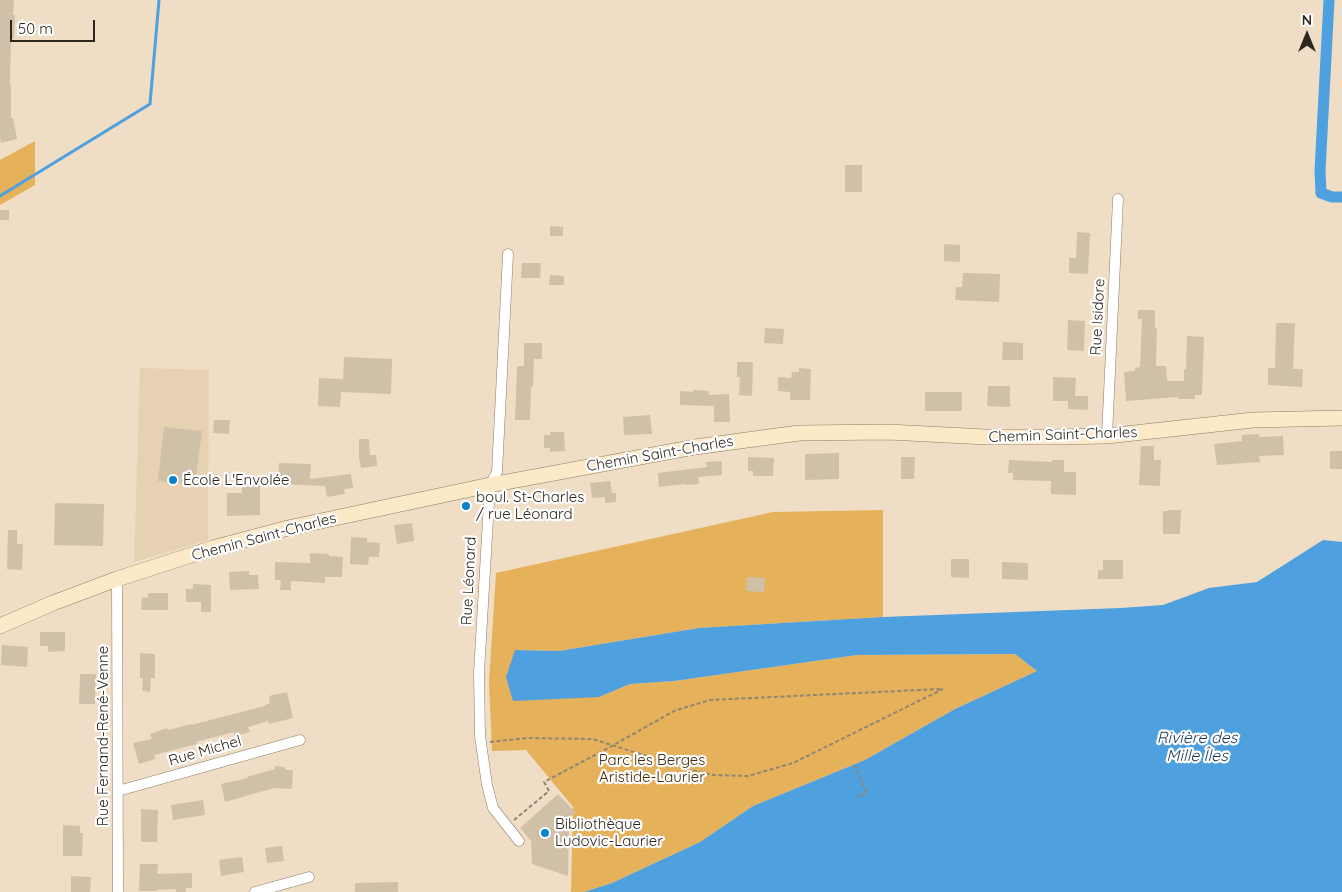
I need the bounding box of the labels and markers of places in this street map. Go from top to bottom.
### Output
place label: École L'Envolée [183,471,289,489]
marker: École L'Envolée [167,474,179,486]
place label: boul. St-Charles / rue Léonard [476,488,584,523]
marker: boul. St-Charles / rue Léonard [460,500,472,512]
place label: Bibliothèque Ludovic-Laurier [555,815,663,850]
marker: Bibliothèque Ludovic-Laurier [539,827,551,839]

